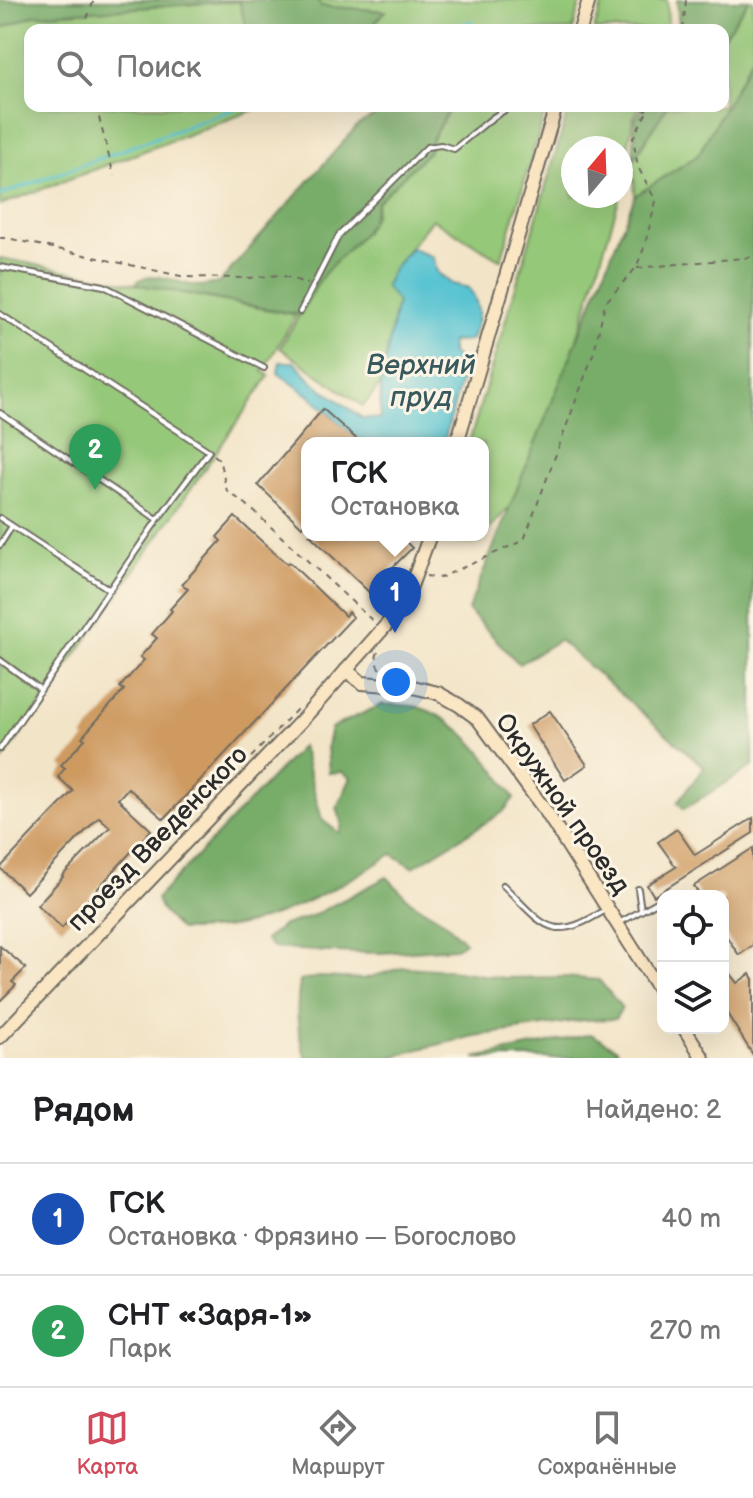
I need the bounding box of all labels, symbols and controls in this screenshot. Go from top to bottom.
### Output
search box [24,24,729,112]
icon: search [52,46,96,90]
text: Поиск [116,50,202,86]
north arrow [561,136,633,208]
water label: Верхний пруд [366,349,476,414]
pin: 2 [69,424,121,490]
popup [301,437,489,541]
text: ГСК [330,456,387,492]
text: Остановка [330,492,460,523]
pin: 1 [369,567,421,633]
your location [376,662,416,702]
street label: Окружной проезд [488,708,636,900]
street label: проезд Введенского [62,740,254,938]
map controls [657,890,729,1034]
button: locate [657,890,729,962]
button: layers [657,962,729,1034]
text: Рядом [32,1090,134,1131]
text: Найдено: 2 [585,1095,721,1126]
text: ГСК [108,1186,165,1222]
text: 1 [53,1204,63,1235]
text: 40 m [661,1204,721,1235]
text: Остановка · Фрязино — Богослово [108,1222,516,1253]
text: СНТ «Заря-1» [108,1298,313,1334]
text: 2 [50,1316,66,1347]
text: 270 m [649,1316,721,1347]
text: Парк [108,1334,171,1365]
tab: Карта [76,1406,138,1481]
tab: Маршрут [291,1406,385,1481]
tab: Сохранённые [538,1406,677,1481]

